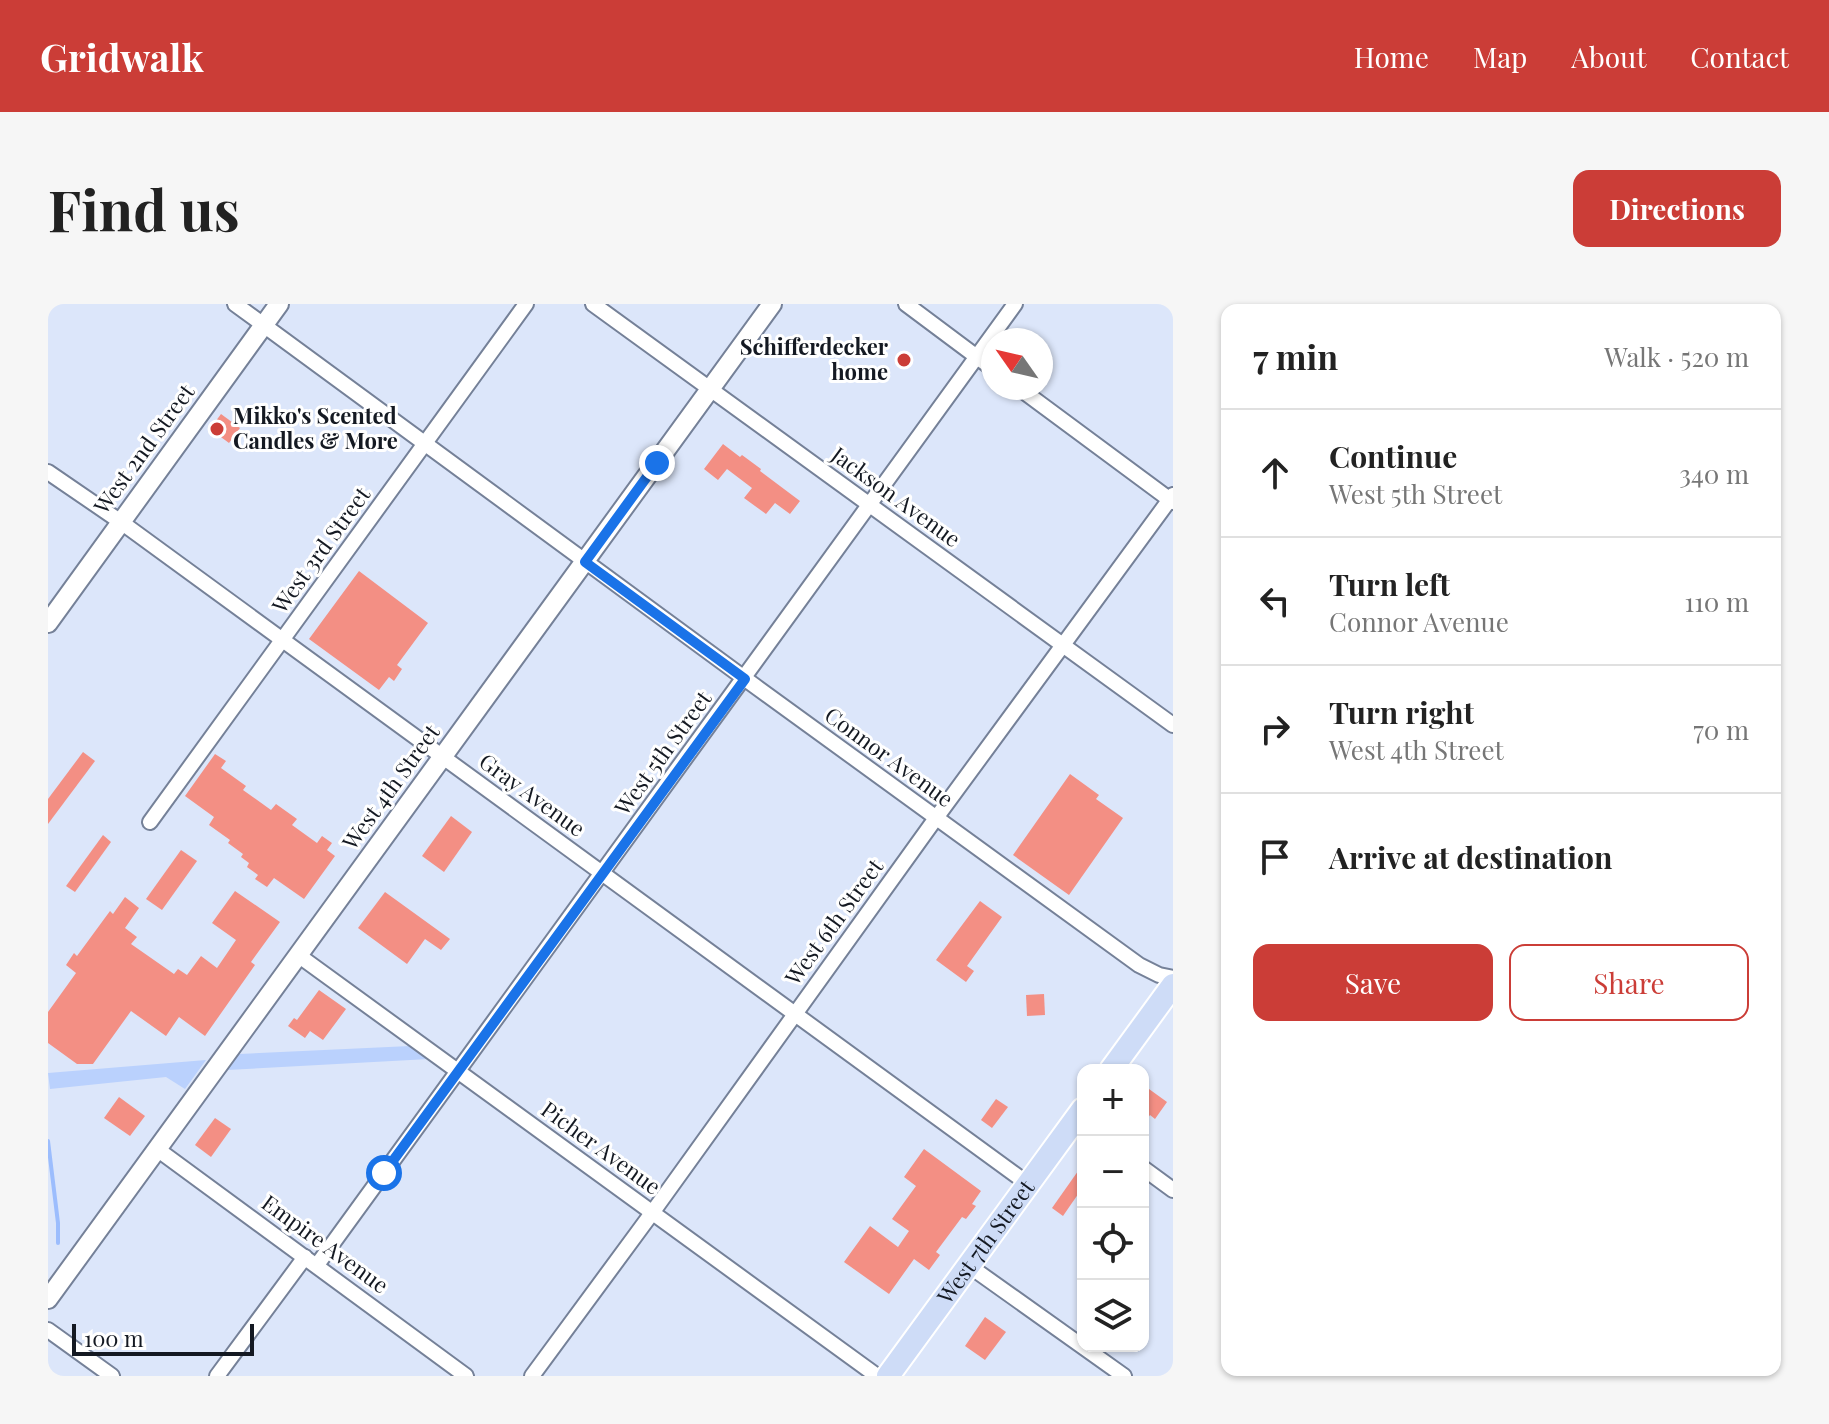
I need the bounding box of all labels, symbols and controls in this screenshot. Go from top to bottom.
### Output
text: Gridwalk [40,31,204,82]
text: Home [1354,38,1429,75]
text: Map [1473,38,1527,75]
text: About [1571,38,1646,75]
text: Contact [1690,38,1789,75]
button: Directions [1573,170,1781,247]
text: Find us [48,171,240,246]
north arrow [981,328,1053,400]
place label: Schifferdecker home [740,331,889,386]
text: 7 min [1253,333,1338,379]
text: Walk · 520 m [1604,339,1749,374]
marker: Schifferdecker home [895,351,913,369]
street label: West 2nd Street [85,377,201,520]
place label: Mikko's Scented Candles & More [233,400,398,455]
marker: Mikko's Scented Candles & More [208,420,226,438]
text: Continue [1329,436,1457,476]
street label: Jackson Avenue [825,439,967,553]
route end [639,445,675,481]
icon: ahead [1253,451,1297,495]
text: 340 m [1679,456,1749,491]
text: West 5th Street [1329,476,1502,511]
street label: West 3rd Street [264,479,377,619]
text: Turn left [1329,564,1450,604]
icon: left [1253,579,1297,623]
text: 110 m [1685,584,1749,619]
text: Connor Avenue [1329,604,1509,639]
street label: West 5th Street [606,683,718,821]
text: Turn right [1329,692,1474,732]
street label: Connor Avenue [819,699,960,813]
icon: right [1253,707,1297,751]
text: 70 m [1693,712,1749,747]
street label: West 4th Street [334,717,447,856]
text: West 4th Street [1329,732,1504,767]
street label: Gray Avenue [474,746,592,843]
icon: arrive [1253,835,1297,879]
text: Arrive at destination [1329,837,1612,877]
street label: West 6th Street [777,851,890,991]
button: Save [1253,944,1493,1021]
button: Share [1509,944,1749,1021]
map controls [1077,1064,1149,1352]
button: + [1077,1064,1149,1136]
street label: Picher Avenue [536,1094,667,1201]
button: − [1077,1136,1149,1208]
route start [366,1155,402,1191]
street label: West 7th Street [929,1172,1041,1310]
street label: Empire Avenue [256,1187,395,1299]
button: locate [1077,1208,1149,1280]
button: layers [1077,1280,1149,1352]
scale bar [72,1320,254,1356]
text: 100 m [84,1323,144,1353]

